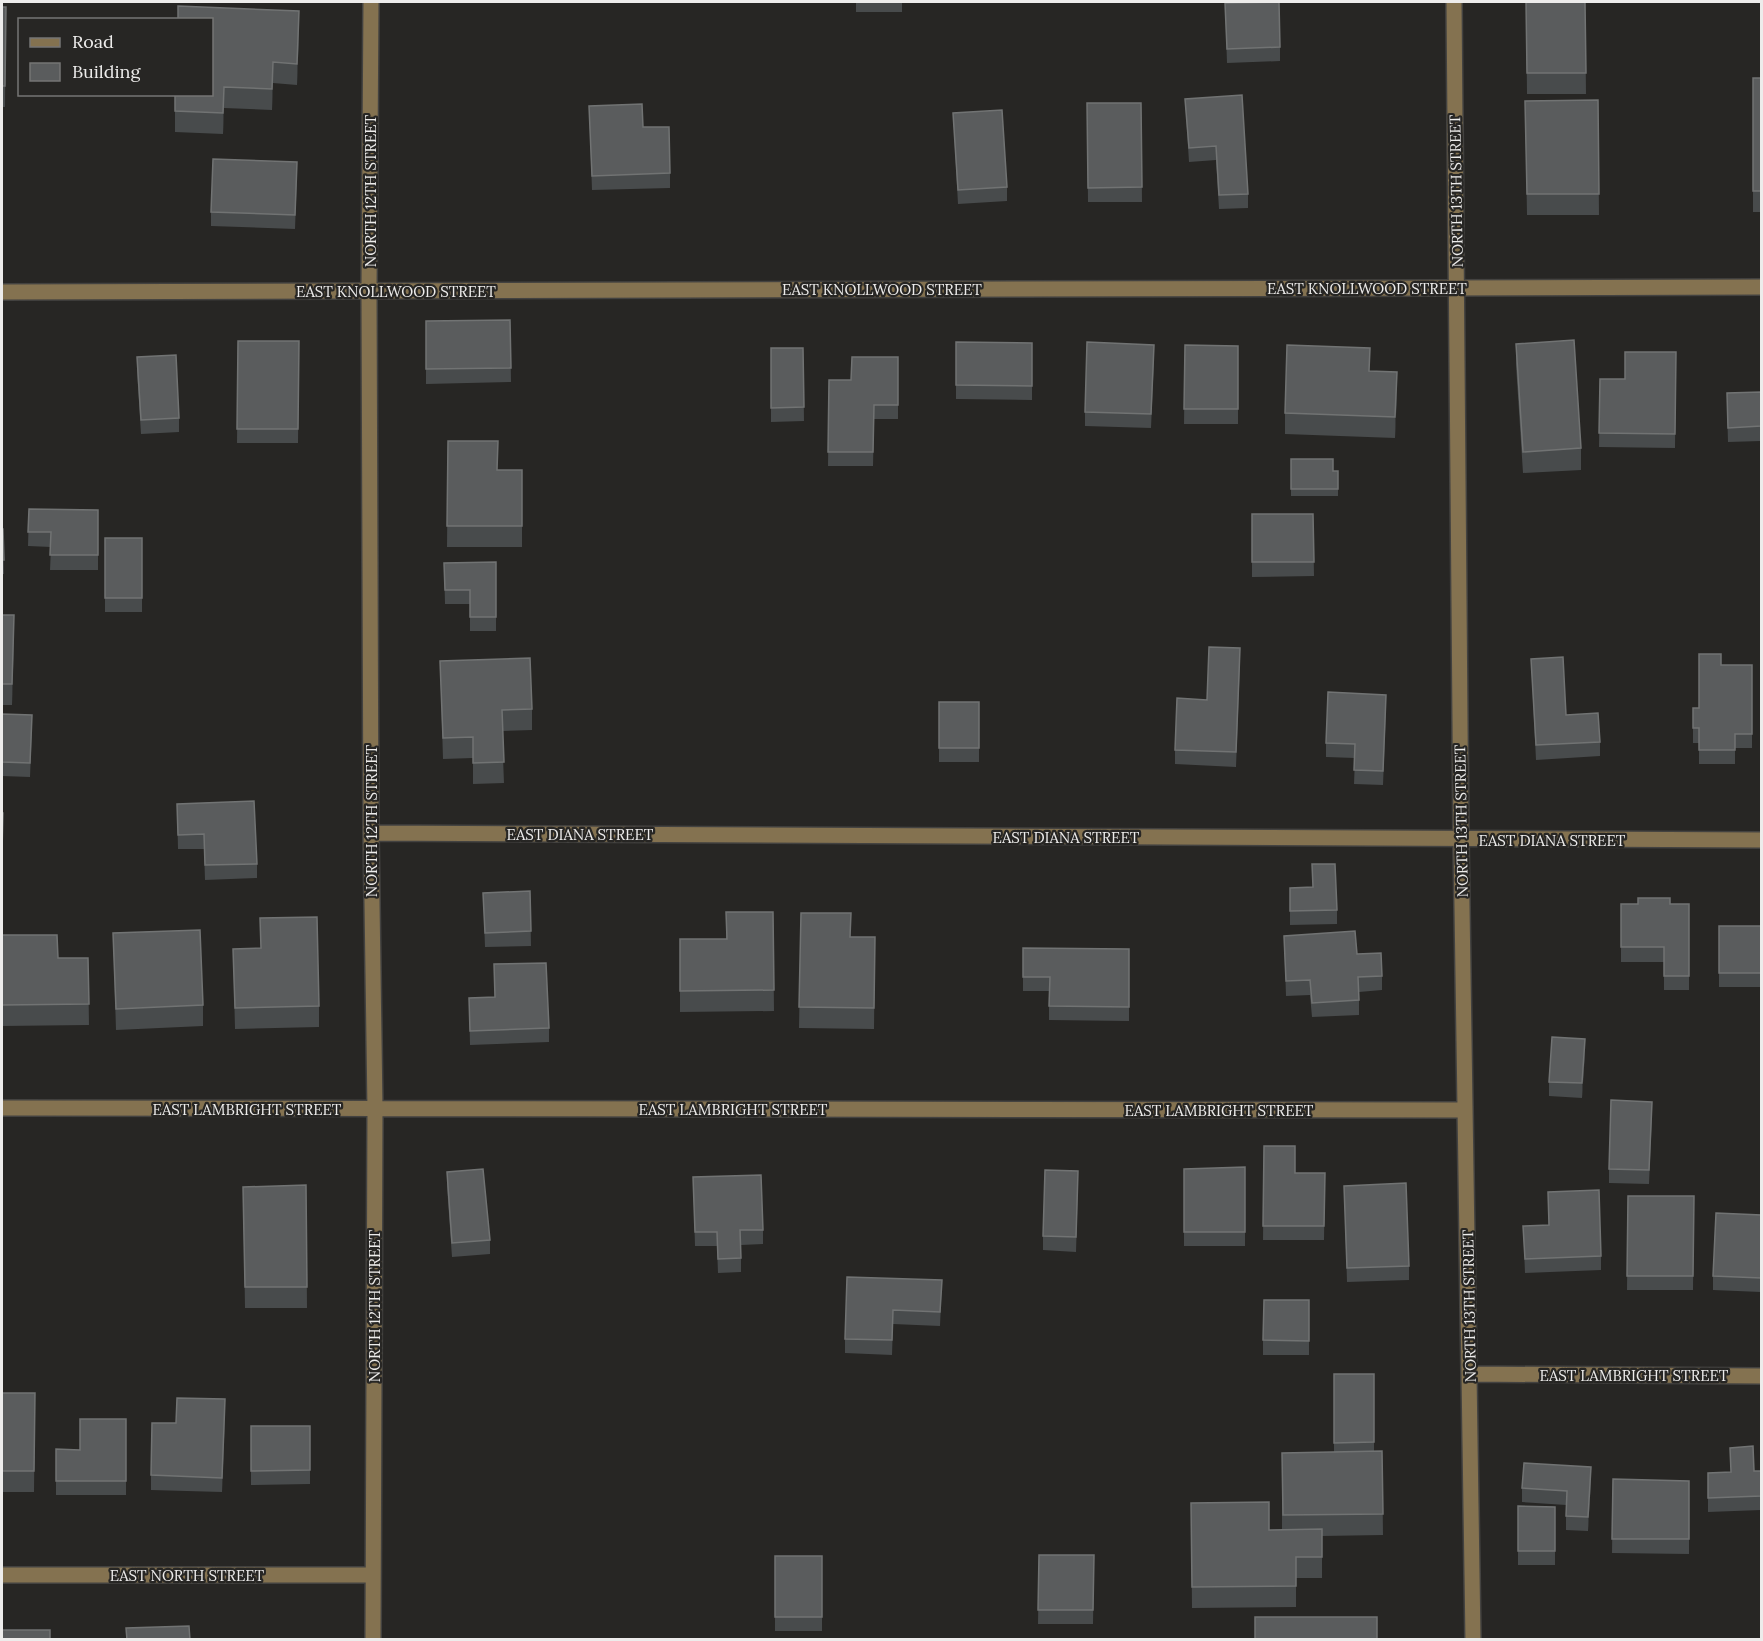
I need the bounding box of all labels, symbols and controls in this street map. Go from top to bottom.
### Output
legend [18,18,213,96]
text: Road [72,30,114,53]
text: Building [72,60,142,83]
street label: NORTH 12TH STREET [361,114,380,267]
street label: NORTH 13TH STREET [1445,114,1467,267]
street label: EAST KNOLLWOOD STREET [1267,279,1467,298]
street label: EAST KNOLLWOOD STREET [782,280,982,299]
street label: EAST KNOLLWOOD STREET [296,282,496,301]
street label: NORTH 12TH STREET [362,744,381,897]
street label: NORTH 13TH STREET [1450,744,1472,897]
street label: EAST DIANA STREET [507,825,654,844]
street label: EAST DIANA STREET [993,828,1140,847]
street label: EAST DIANA STREET [1479,831,1626,850]
street label: EAST LAMBRIGHT STREET [153,1100,342,1119]
street label: EAST LAMBRIGHT STREET [639,1100,828,1119]
street label: EAST LAMBRIGHT STREET [1125,1101,1314,1120]
street label: NORTH 12TH STREET [365,1229,384,1382]
street label: NORTH 13TH STREET [1458,1229,1480,1382]
street label: EAST LAMBRIGHT STREET [1540,1366,1729,1385]
street label: EAST NORTH STREET [110,1566,265,1585]

